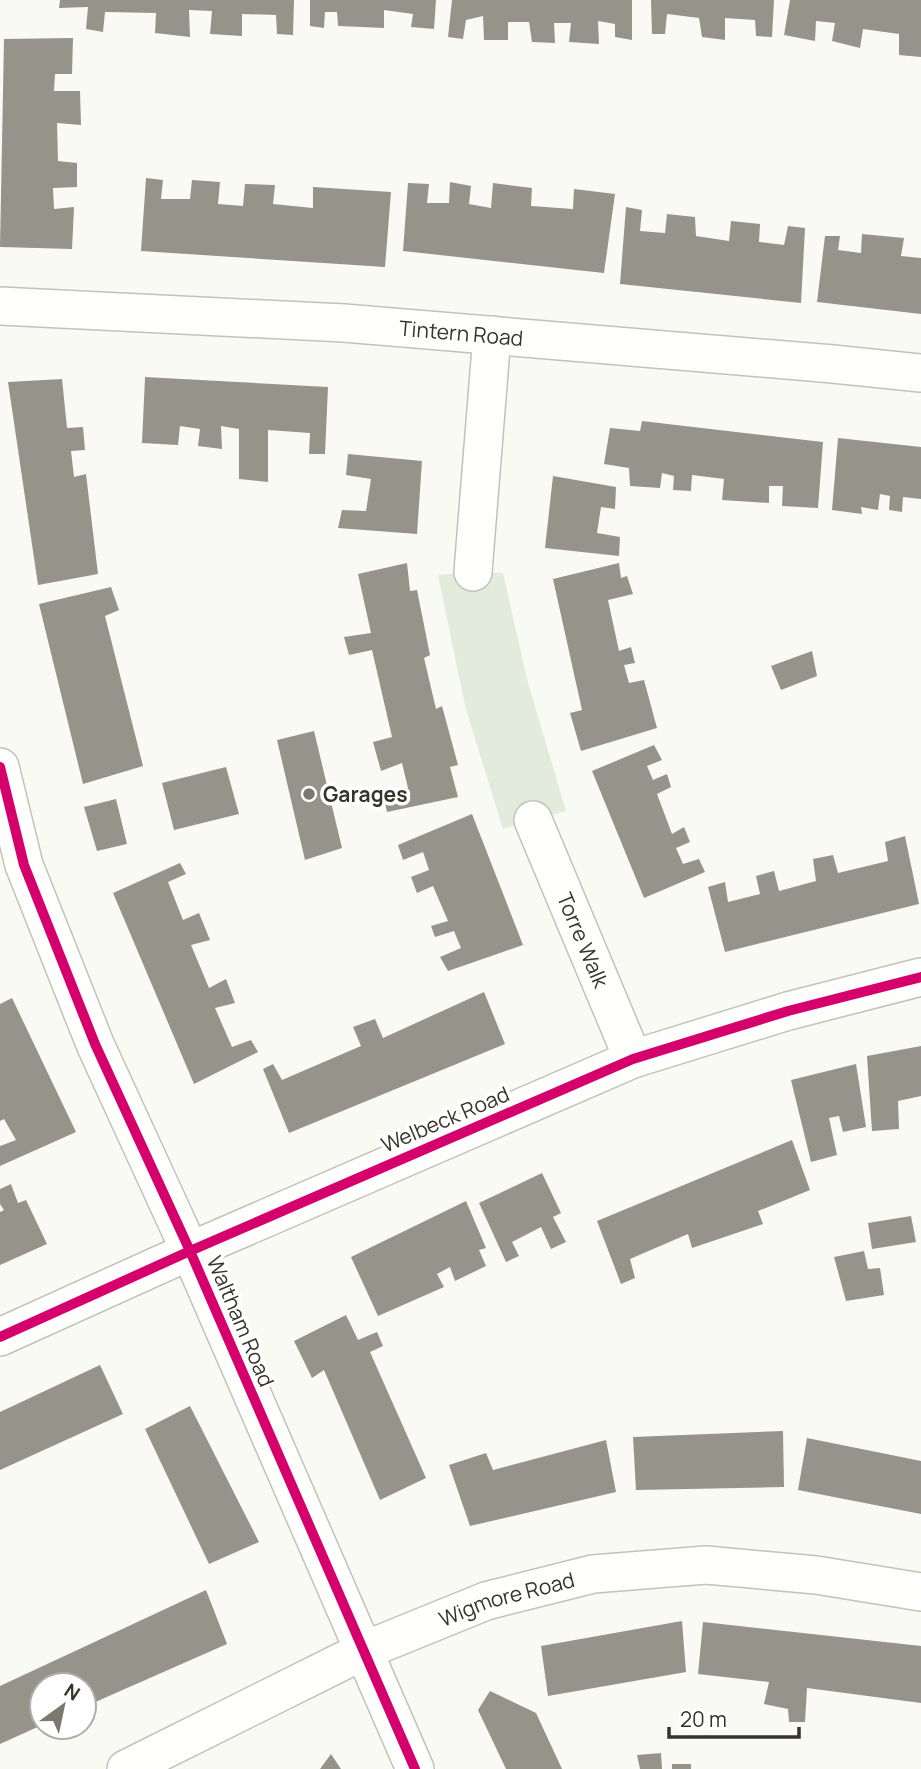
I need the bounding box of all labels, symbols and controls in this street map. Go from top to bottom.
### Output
street label: Tintern Road [398,314,524,352]
place label: Garages [323,780,408,808]
marker: Garages [301,786,317,802]
street label: Torre Walk [551,888,616,992]
street label: Welbeck Road [377,1079,513,1159]
street label: Waltham Road [201,1251,281,1391]
street label: Wigmore Road [435,1565,577,1633]
north arrow [28,1671,98,1741]
text: N [59,1677,85,1706]
scale bar [669,1696,799,1740]
text: 20 m [680,1705,727,1733]

